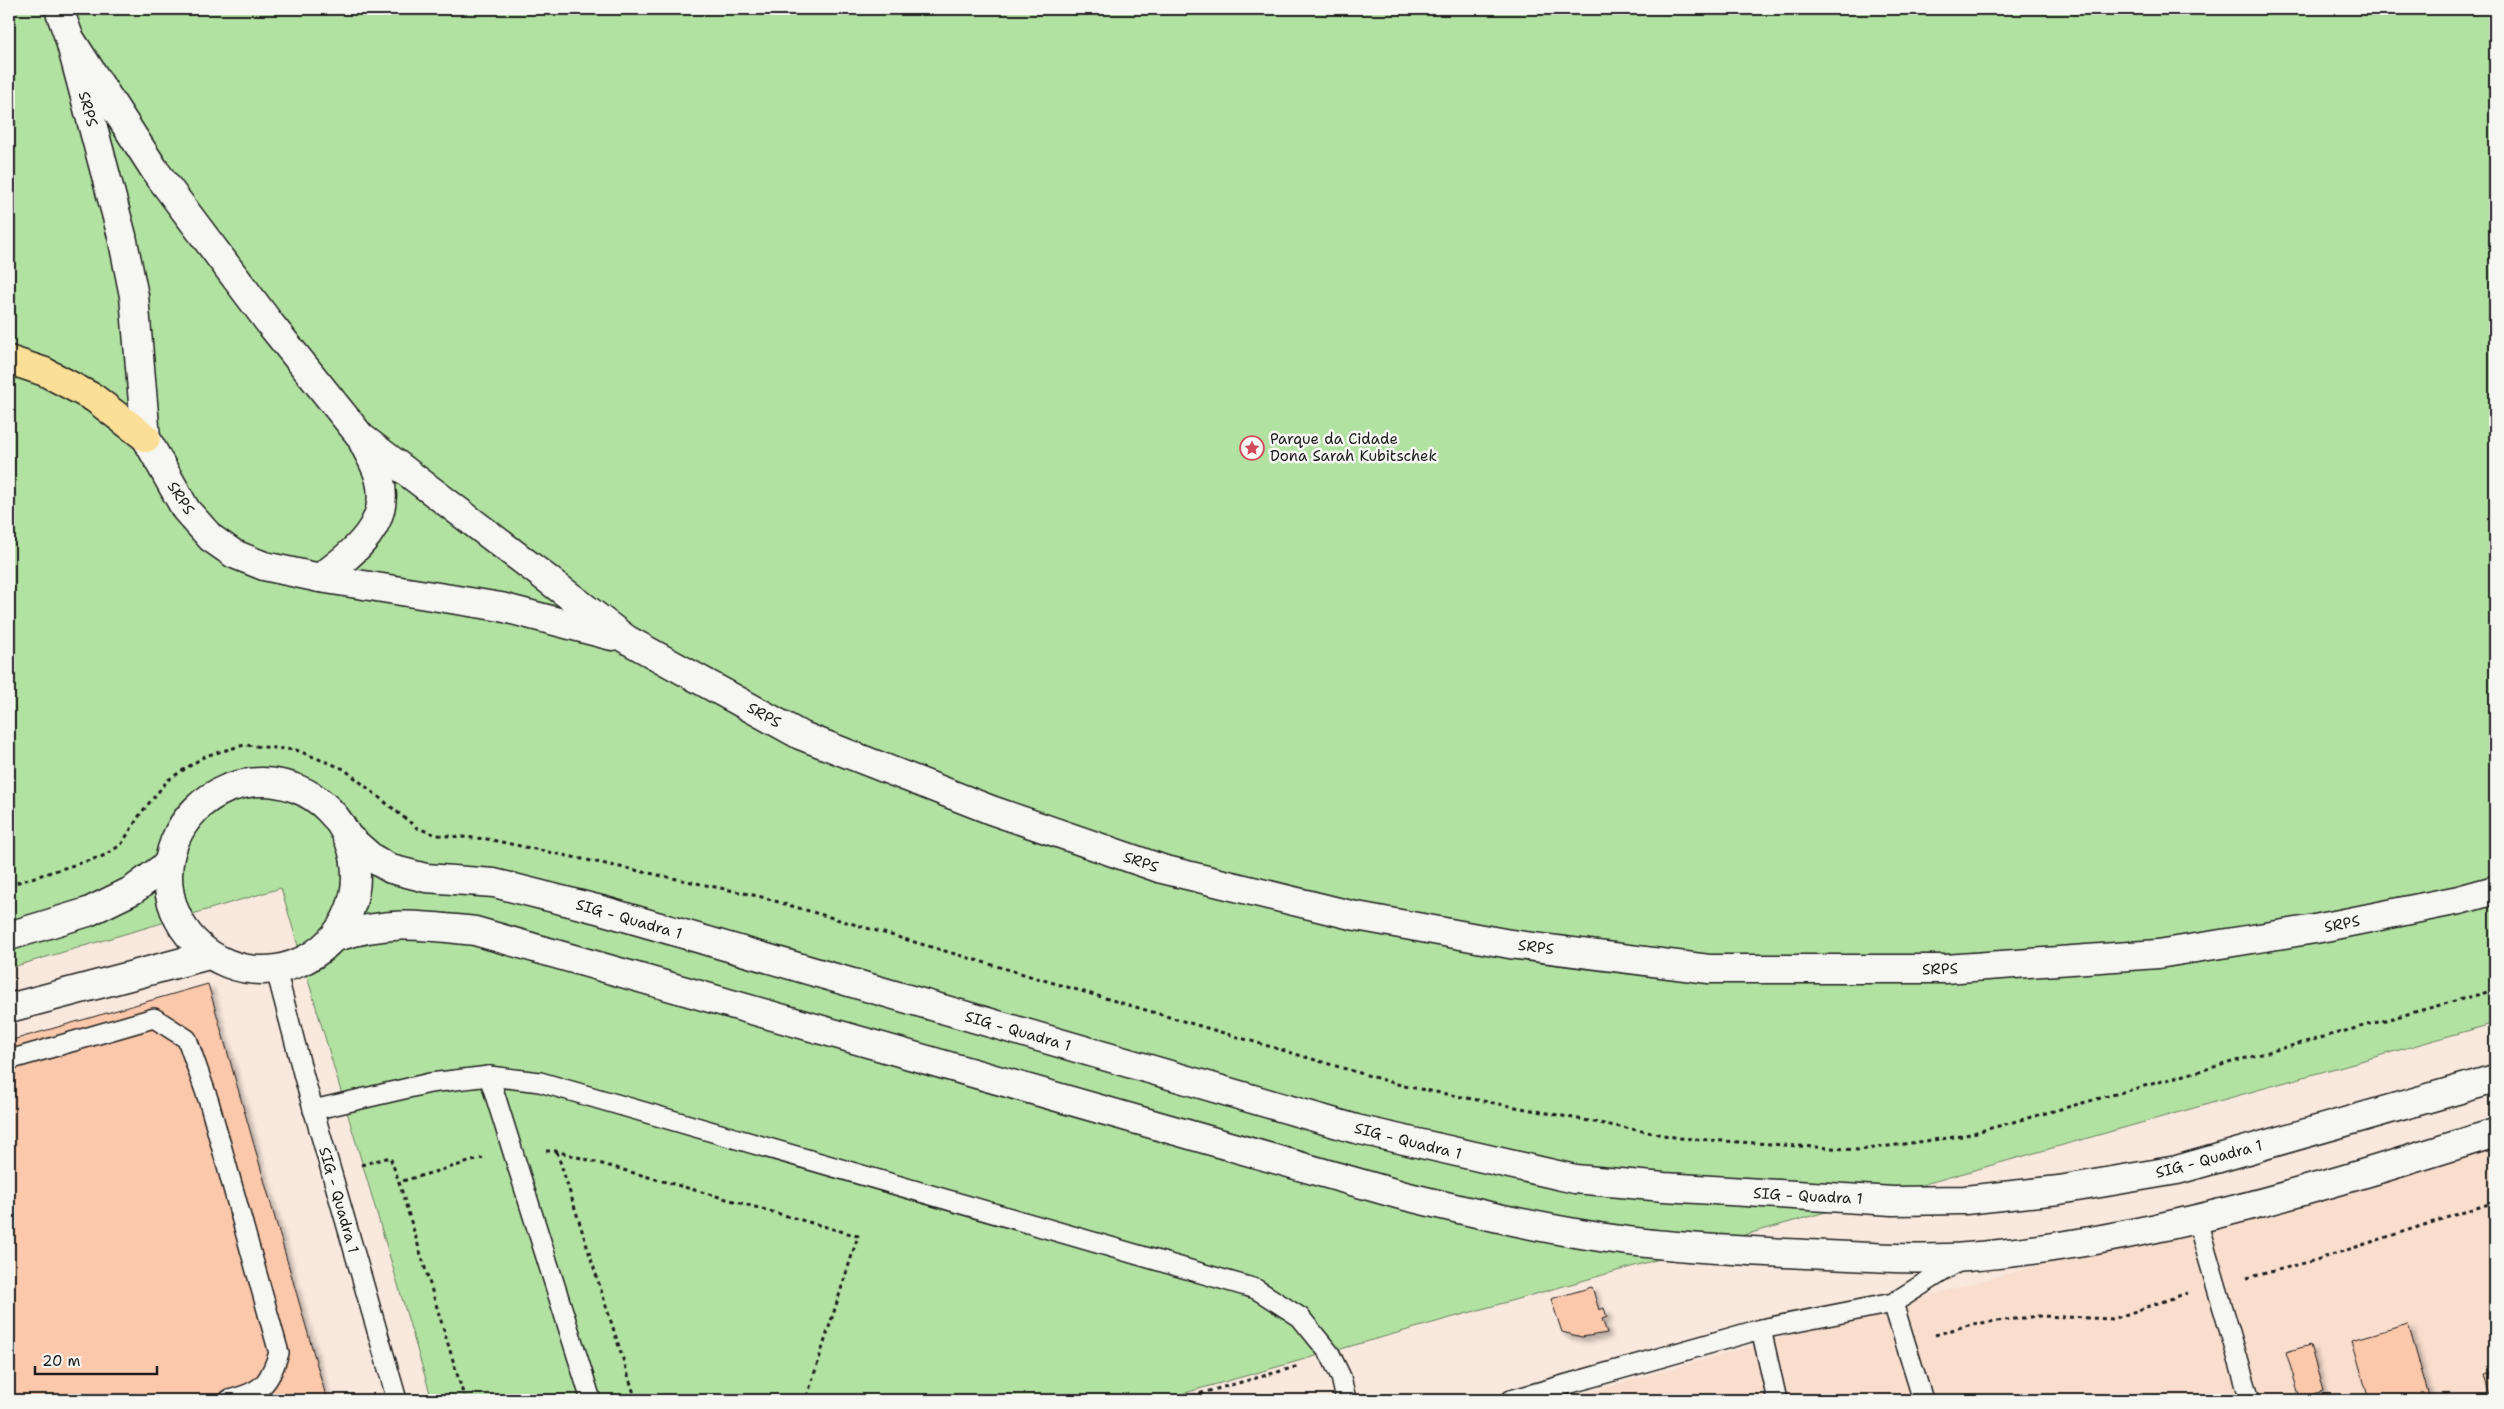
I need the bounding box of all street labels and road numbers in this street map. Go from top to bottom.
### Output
street label: SRPS [74,89,102,129]
street label: SRPS [163,478,199,518]
street label: SRPS [743,698,785,732]
street label: SRPS [1121,847,1161,877]
street label: SIG - Quadra 1 [574,894,684,944]
street label: SRPS [2322,911,2362,937]
street label: SRPS [1517,935,1555,959]
street label: SRPS [1922,958,1958,980]
street label: SIG - Quadra 1 [963,1006,1073,1056]
street label: SIG - Quadra 1 [1352,1118,1464,1164]
street label: SIG - Quadra 1 [2153,1135,2265,1183]
street label: SIG - Quadra 1 [314,1145,364,1255]
street label: SIG - Quadra 1 [1753,1183,1863,1209]

